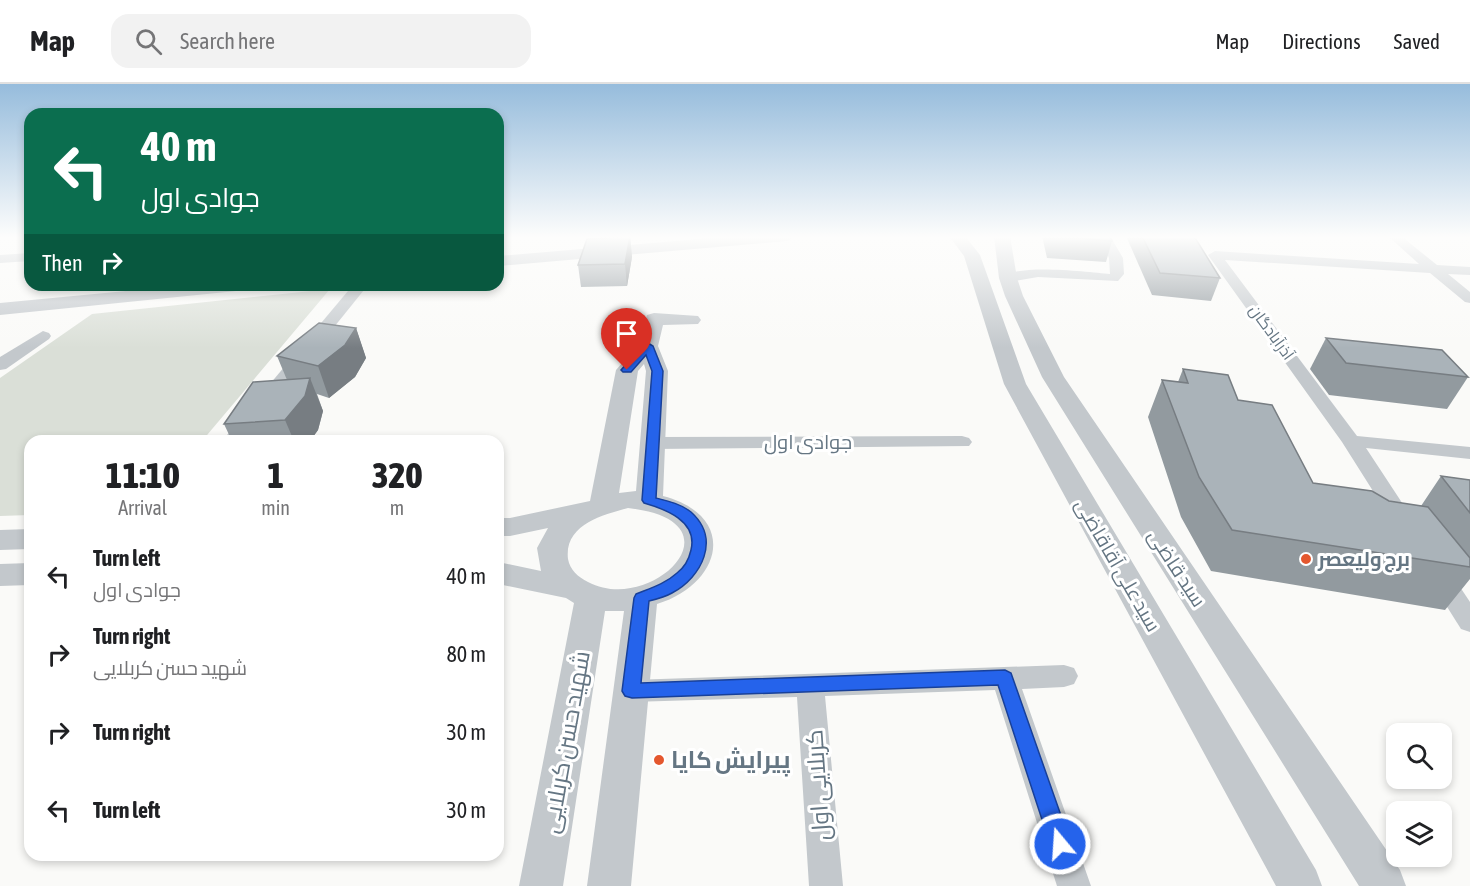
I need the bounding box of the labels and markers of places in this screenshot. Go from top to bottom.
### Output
pin [601,308,652,370]
place label: برج ولیعصر [1317,547,1410,573]
marker: برج ولیعصر [1299,552,1313,566]
place label: پیرایش کایا [671,746,791,777]
marker: پیرایش کایا [652,753,666,767]

